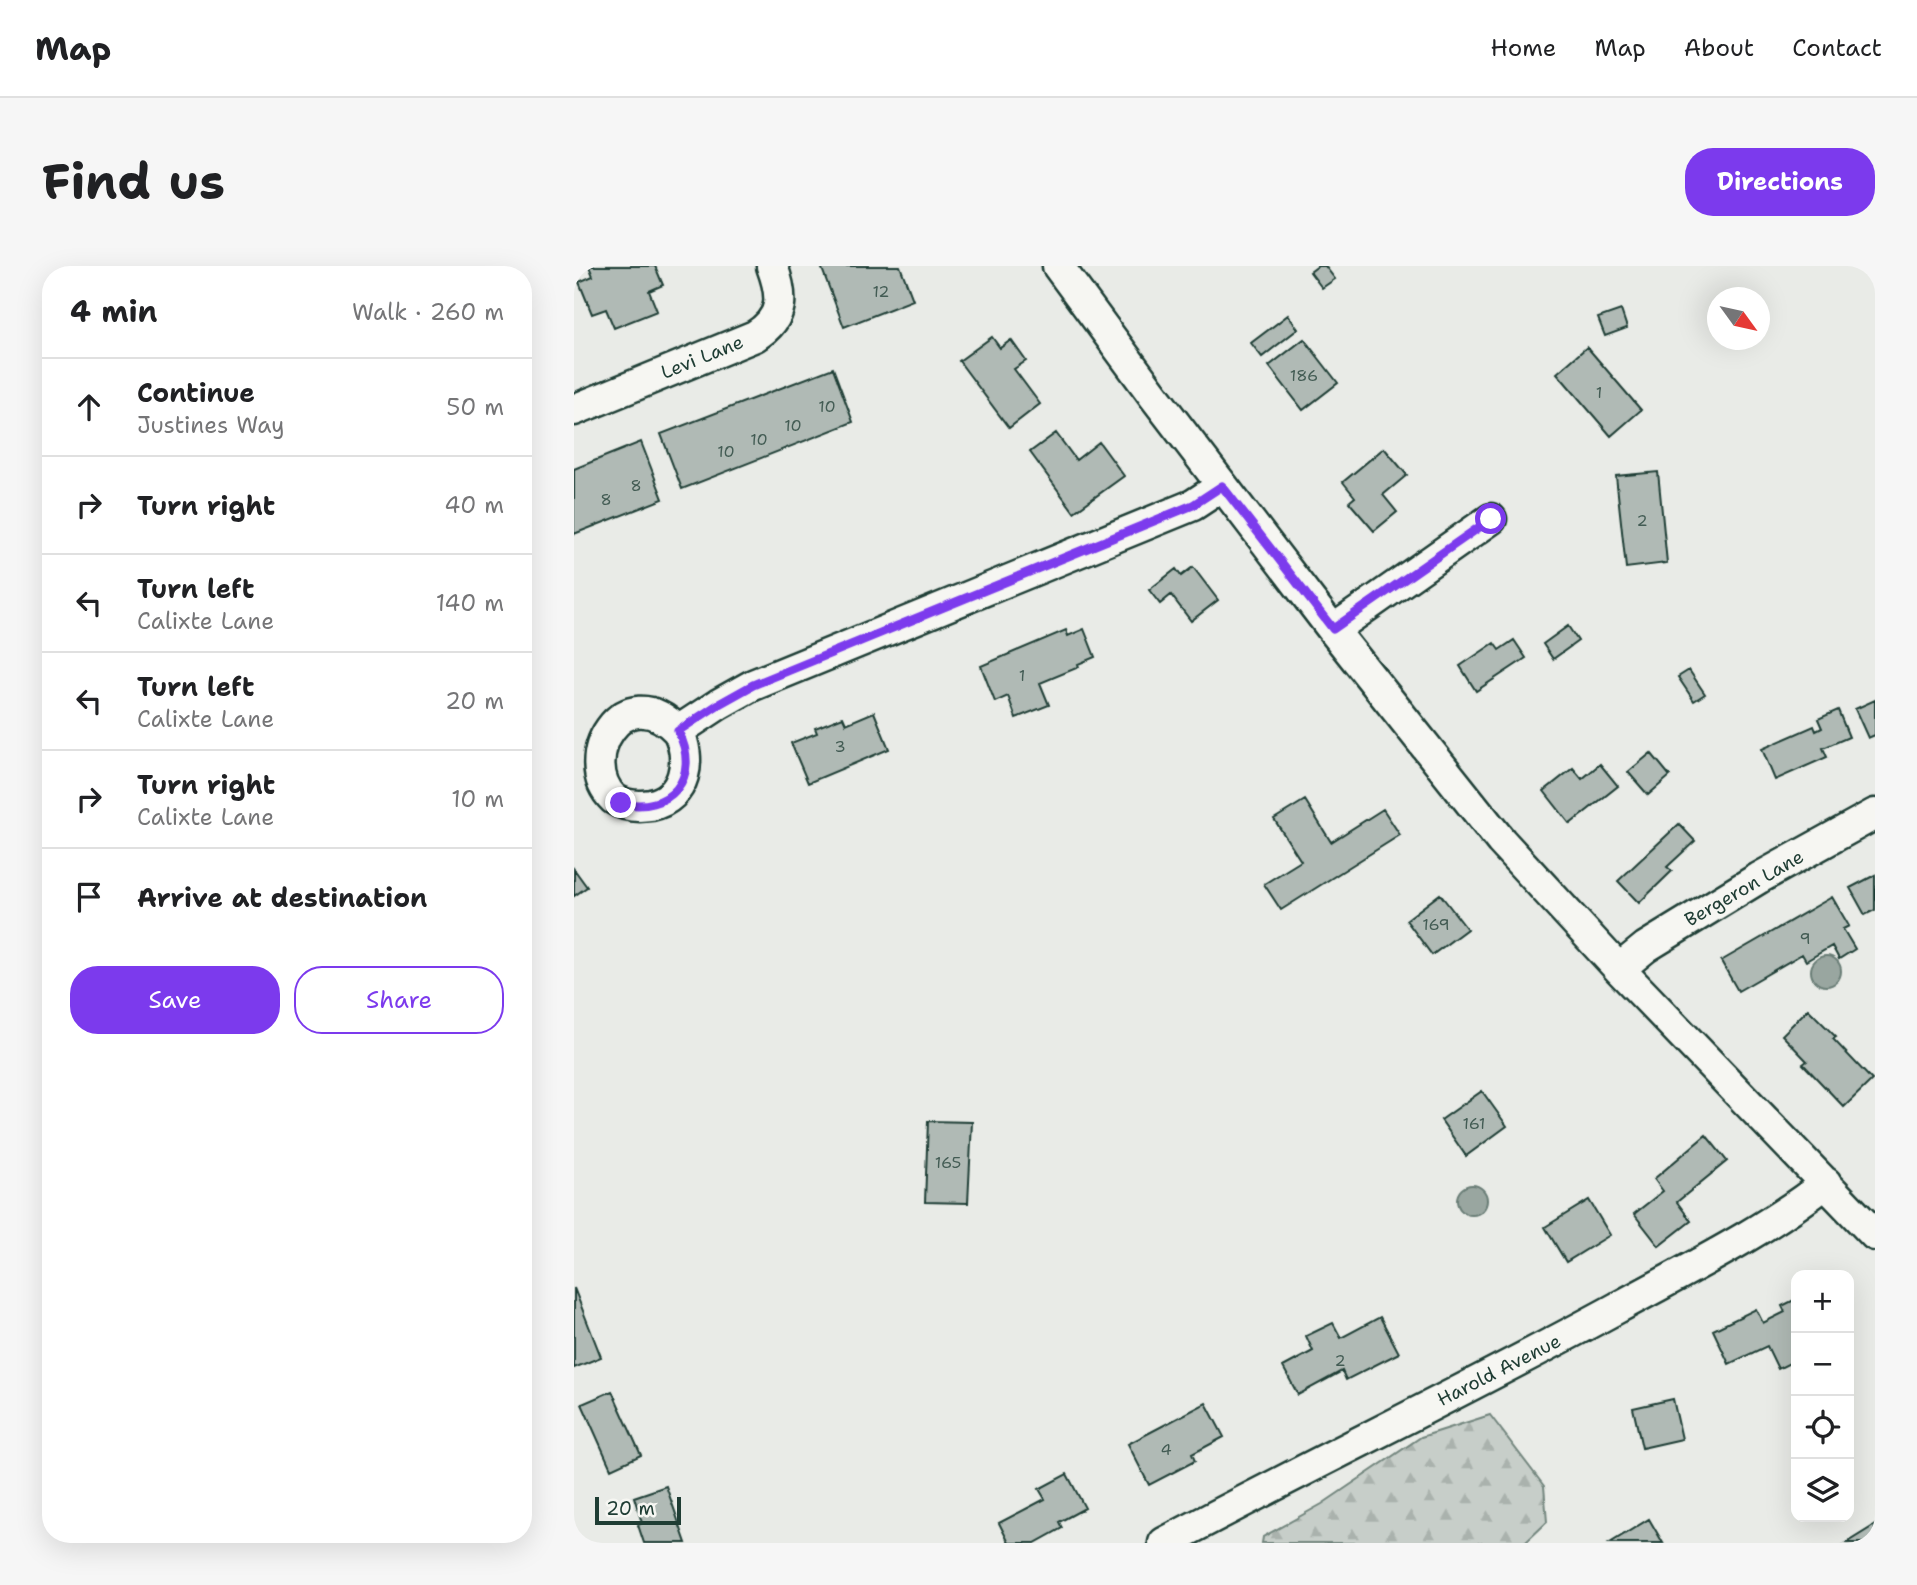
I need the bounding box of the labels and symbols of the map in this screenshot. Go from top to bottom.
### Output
house number: 12 [872,281,890,302]
north arrow [1707,287,1770,350]
street label: Levi Lane [657,329,747,385]
house number: 186 [1290,365,1318,386]
house number: 1 [1596,382,1602,403]
house number: 10 [818,396,836,417]
house number: 10 [784,415,802,436]
house number: 10 [750,429,768,450]
house number: 10 [717,441,735,462]
house number: 8 [630,475,642,496]
house number: 8 [600,489,612,510]
route start [1475,503,1506,534]
house number: 2 [1636,510,1648,531]
house number: 1 [1019,665,1025,686]
house number: 3 [834,736,846,757]
route end [605,787,636,818]
street label: Bergeron Lane [1680,844,1808,932]
house number: 169 [1422,914,1450,935]
house number: 9 [1799,928,1811,949]
house number: 161 [1463,1113,1485,1134]
house number: 165 [935,1152,961,1173]
street label: Harold Avenue [1433,1328,1565,1412]
house number: 2 [1334,1350,1346,1371]
house number: 4 [1160,1439,1172,1460]
scale bar [595,1494,681,1526]

